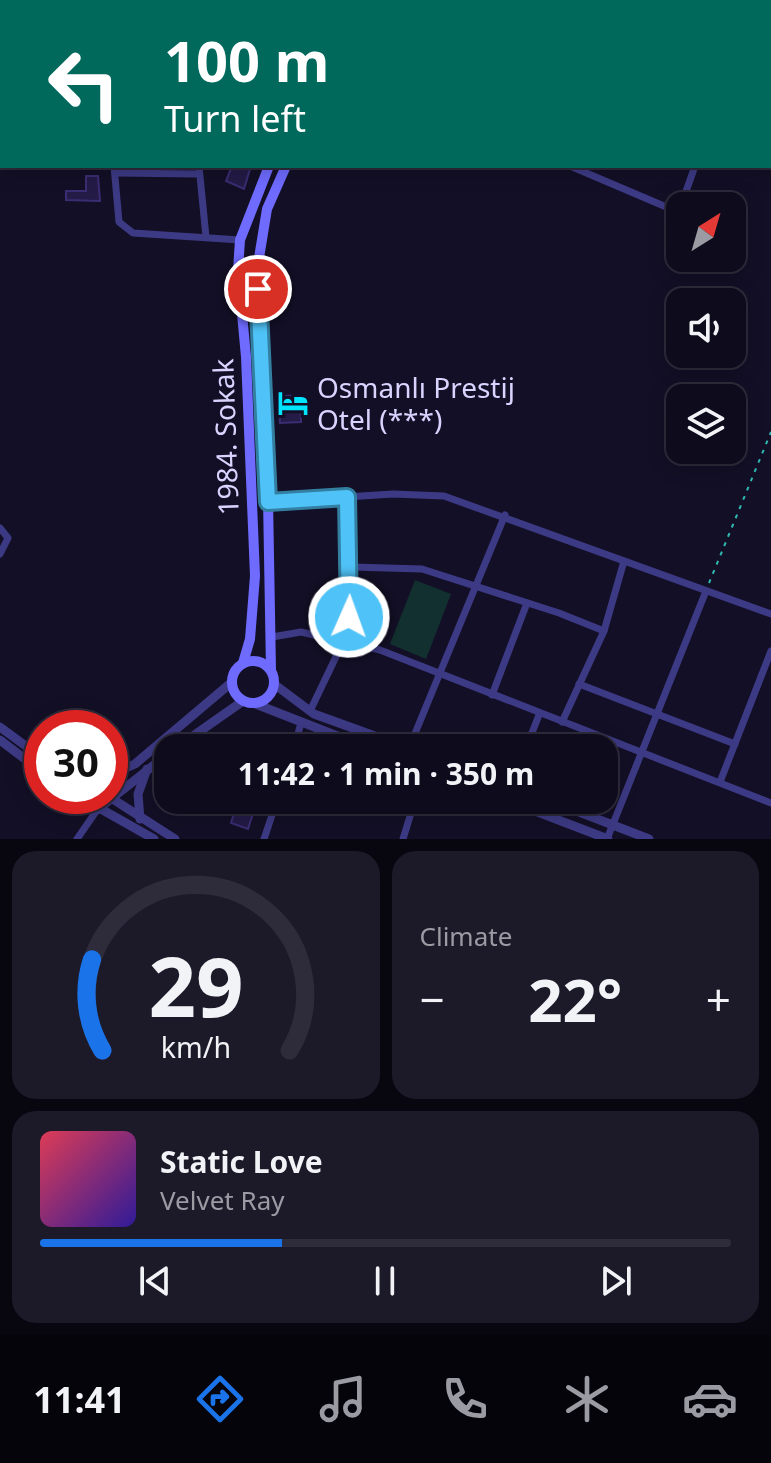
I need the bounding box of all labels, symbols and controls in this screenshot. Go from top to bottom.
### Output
text: 100 m [164,22,329,98]
icon: left [32,32,136,136]
text: Turn left [164,94,306,143]
north arrow [666,192,746,272]
map controls [666,192,746,464]
pin [224,255,292,323]
icon: arrive [236,267,280,311]
button: sound [666,288,746,368]
street label: 1984. Sokak [203,358,247,516]
place label: Osmanlı Prestij Otel (***) [317,368,515,438]
button: layers [666,384,746,464]
hotel icon: Osmanlı Prestij Otel (***) [276,386,310,420]
position arrow [307,575,391,659]
speed limit sign: 30 [24,710,128,814]
text: 11:42 · 1 min · 350 m [238,753,534,794]
text: Climate [420,918,512,954]
text: 29 [148,928,243,1041]
text: 22° [528,958,622,1040]
text: − [420,969,445,1029]
text: + [706,969,731,1029]
text: km/h [161,1027,231,1066]
text: Static Love [160,1141,323,1182]
text: Velvet Ray [160,1182,285,1218]
icon: previous [133,1259,177,1303]
icon: pause [363,1259,407,1303]
icon: next [594,1259,638,1303]
icon: directions [192,1371,248,1427]
icon: music [315,1371,371,1427]
icon: phone [437,1371,493,1427]
icon: climate [559,1371,615,1427]
icon: car [682,1371,738,1427]
text: 11:41 [33,1375,126,1424]

